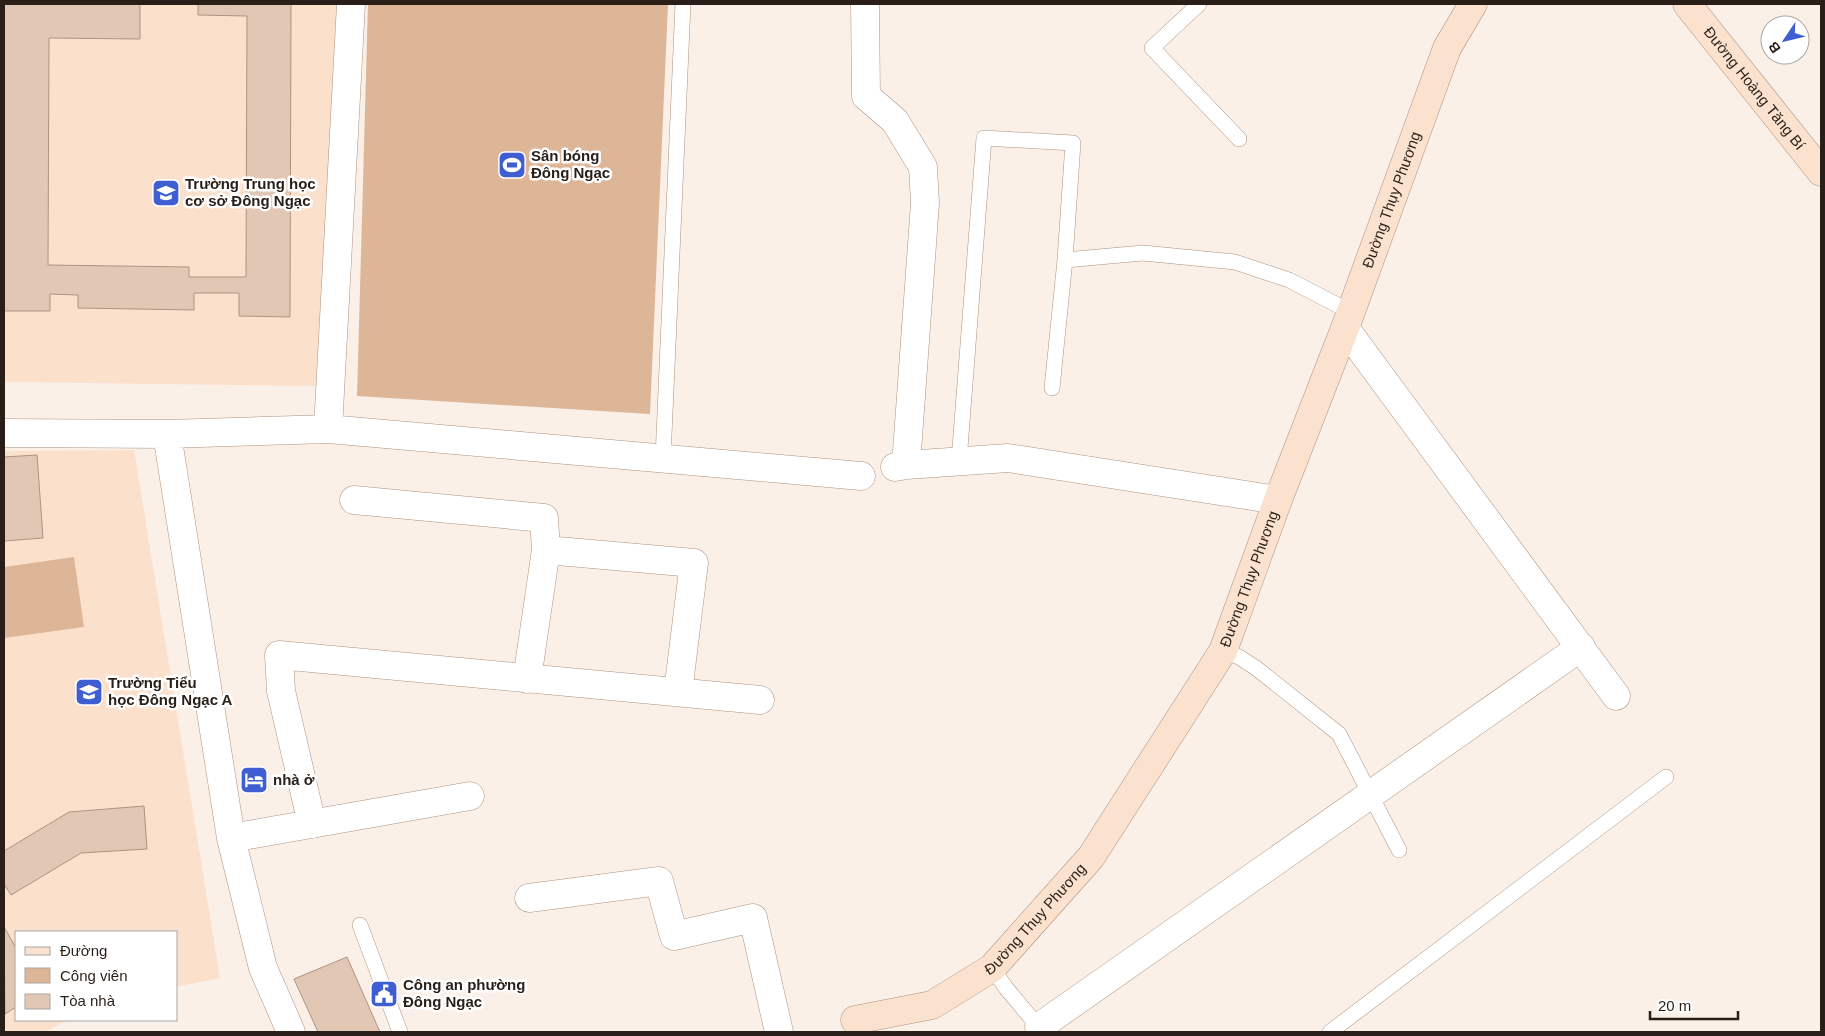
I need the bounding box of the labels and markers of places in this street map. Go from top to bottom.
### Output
place label: Sân bóng Đông Ngạc [531,147,610,181]
sports icon: Sân bóng Đông Ngạc [497,150,527,180]
place label: Trường Trung học cơ sở Đông Ngạc [185,175,316,209]
school or university icon: Trường Trung học cơ sở Đông Ngạc [151,178,181,208]
place label: Trường Tiểu học Đông Ngạc A [108,674,233,708]
school or university icon: Trường Tiểu học Đông Ngạc A [74,677,104,707]
hotel icon: nhà ở [239,765,269,795]
place label: nhà ở [273,771,315,788]
place label: Công an phường Đông Ngạc [403,976,525,1010]
public building icon: Công an phường Đông Ngạc [369,979,399,1009]

